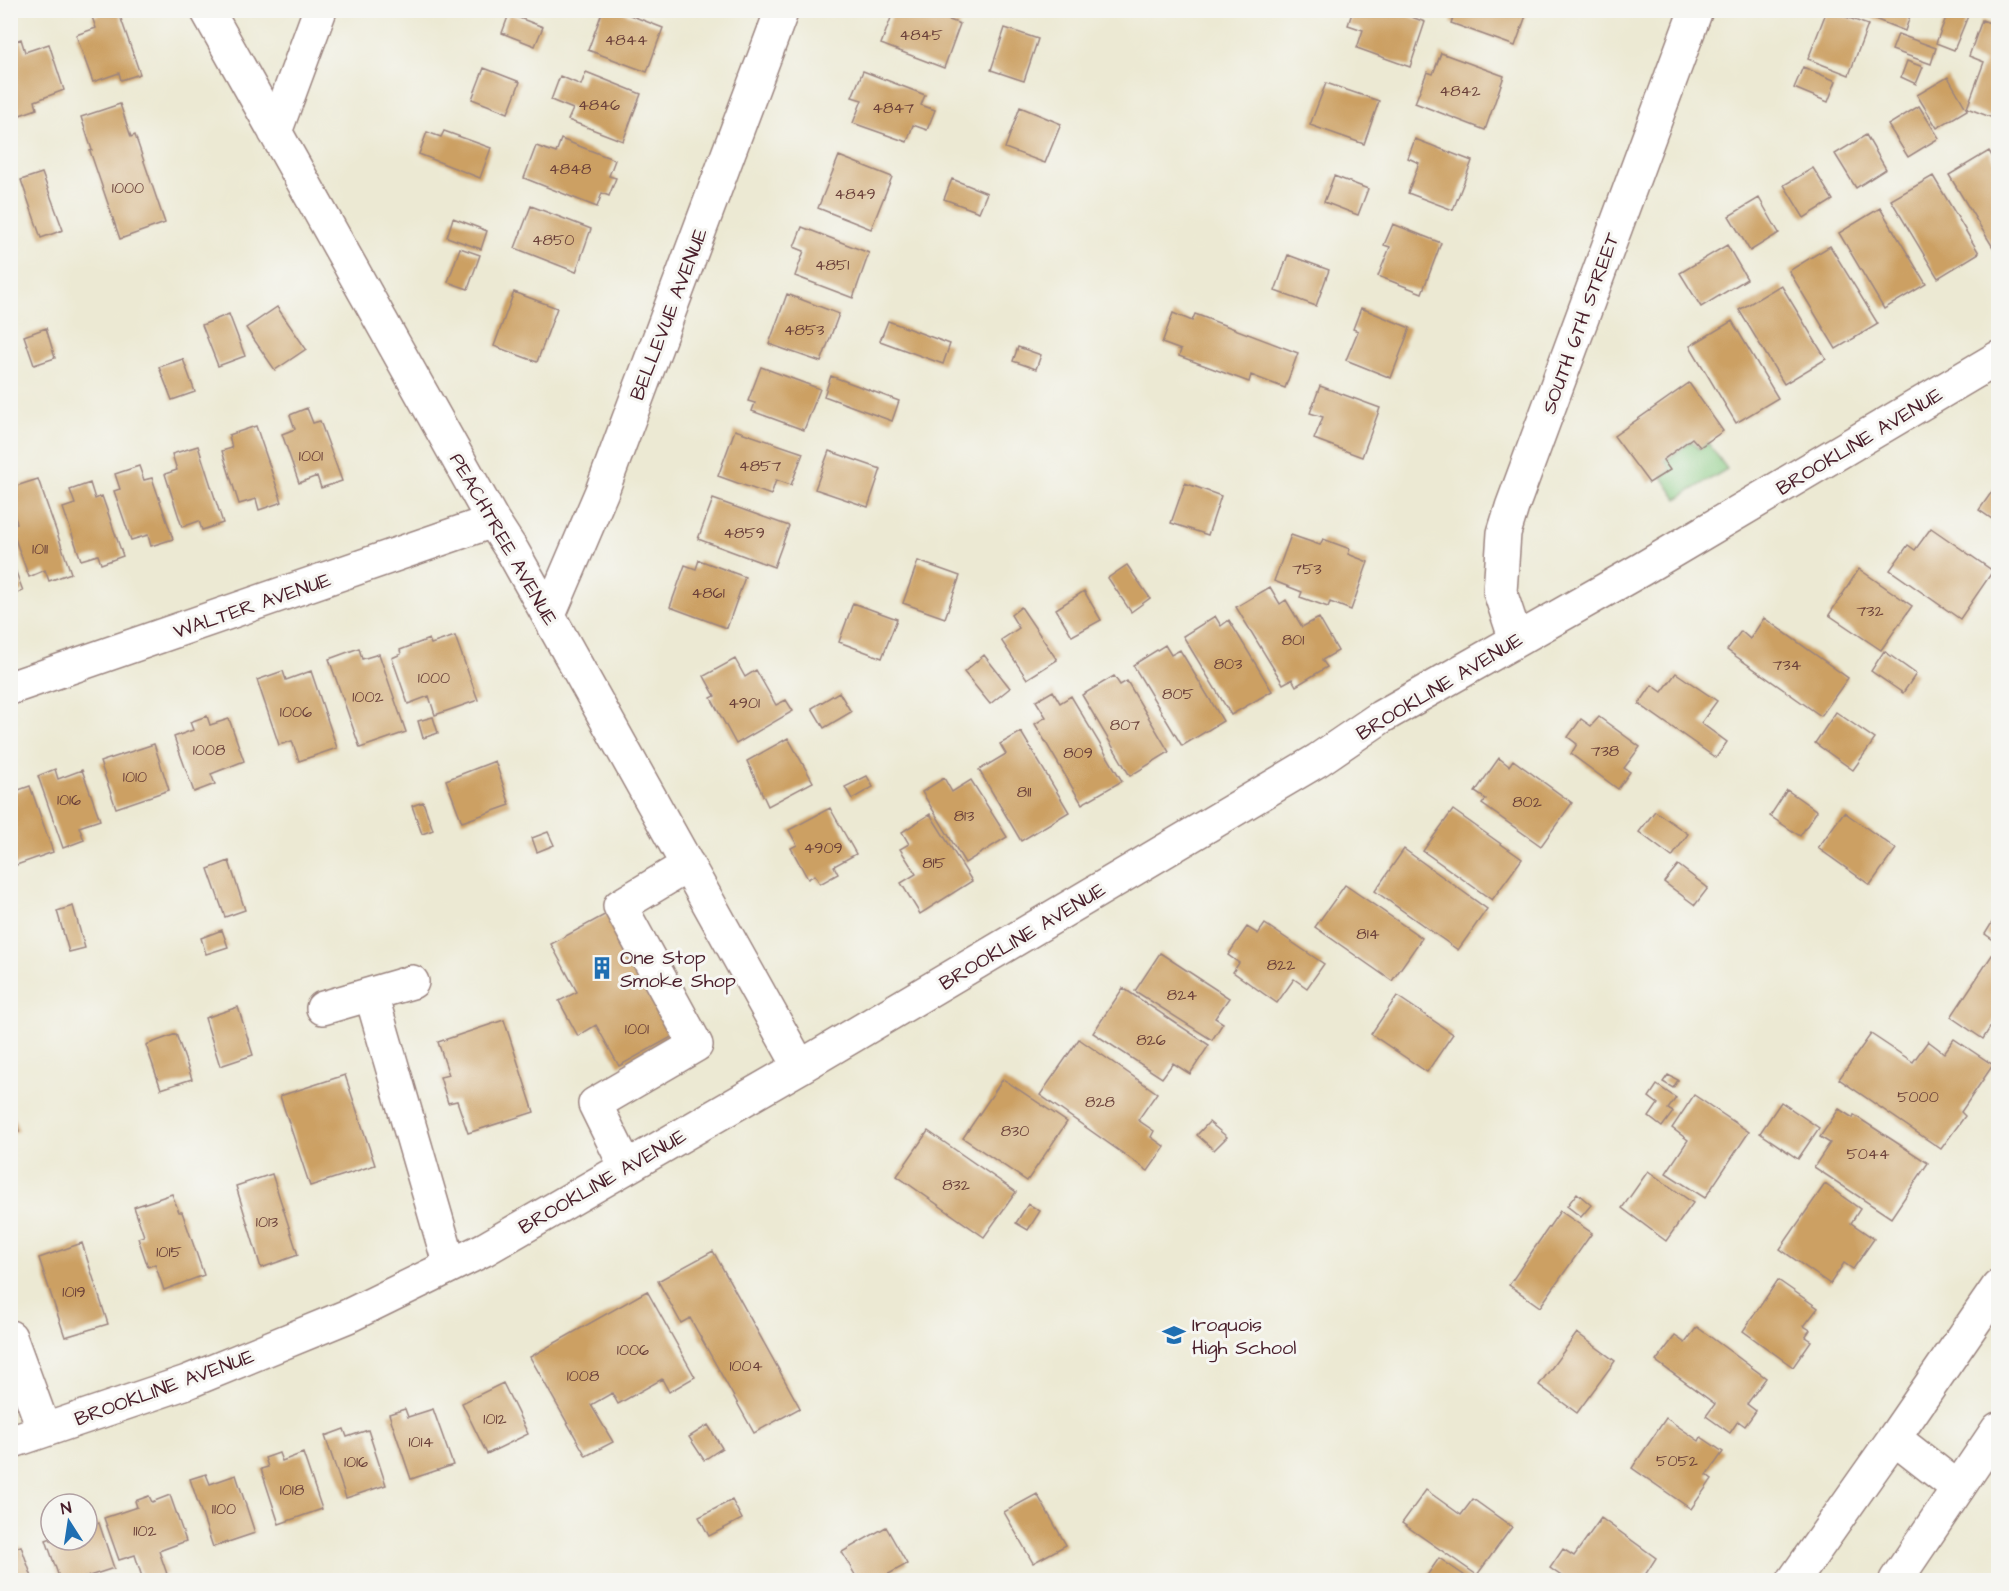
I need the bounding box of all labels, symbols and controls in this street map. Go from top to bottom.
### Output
house number: 4845 [899,24,943,46]
house number: 4844 [604,29,648,51]
house number: 4842 [1439,80,1481,102]
house number: 4846 [578,94,620,116]
house number: 4847 [872,97,914,119]
house number: 4848 [549,158,591,180]
house number: 1000 [112,177,144,199]
house number: 4849 [834,183,876,205]
street label: BELLEVUE AVENUE [623,224,715,404]
street label: SOUTH 6TH STREET [1535,228,1627,418]
house number: 4850 [532,229,574,251]
house number: 4851 [815,254,849,276]
house number: 4853 [784,319,824,341]
street label: BROOKLINE AVENUE [1771,381,1948,503]
house number: 1001 [299,445,323,467]
street label: PEACHTREE AVENUE [442,448,564,631]
house number: 4857 [739,455,781,477]
house number: 4859 [723,522,765,544]
house number: 1011 [32,538,48,560]
house number: 753 [1292,558,1322,580]
street label: WALTER AVENUE [170,566,335,646]
house number: 4861 [691,582,725,604]
house number: 732 [1856,600,1884,622]
street label: BROOKLINE AVENUE [1351,626,1528,748]
house number: 801 [1282,629,1304,651]
house number: 803 [1214,653,1242,675]
house number: 734 [1773,654,1802,676]
house number: 1000 [418,667,450,689]
house number: 805 [1162,683,1195,705]
house number: 1002 [352,686,384,708]
house number: 4901 [728,692,760,714]
house number: 1006 [280,701,312,723]
house number: 807 [1110,714,1140,736]
house number: 1008 [193,739,225,761]
house number: 738 [1591,740,1619,762]
house number: 809 [1063,742,1093,764]
house number: 1010 [123,766,147,788]
house number: 811 [1017,781,1031,803]
house number: 1016 [57,789,81,811]
house number: 802 [1512,791,1542,813]
house number: 813 [954,805,974,827]
house number: 4909 [803,837,843,859]
house number: 815 [922,852,947,874]
street label: BROOKLINE AVENUE [934,876,1111,998]
house number: 814 [1356,923,1380,945]
place label: One Stop Smoke Shop [620,944,736,995]
house number: 822 [1267,954,1295,976]
building icon: One Stop Smoke Shop [589,955,615,981]
house number: 824 [1167,984,1197,1006]
house number: 1001 [625,1018,649,1040]
house number: 826 [1136,1029,1166,1051]
house number: 5000 [1897,1086,1939,1108]
house number: 828 [1085,1091,1115,1113]
house number: 830 [1001,1120,1029,1142]
street label: BROOKLINE AVENUE [513,1122,692,1241]
house number: 5044 [1846,1143,1890,1165]
house number: 832 [942,1174,970,1196]
house number: 1013 [256,1211,278,1233]
house number: 1015 [156,1241,182,1263]
house number: 1019 [62,1281,86,1303]
place label: Iroquois High School [1192,1311,1296,1363]
school or university icon: Iroquois High School [1161,1322,1187,1348]
house number: 1006 [617,1339,649,1361]
street label: BROOKLINE AVENUE [71,1342,258,1433]
house number: 1004 [729,1355,763,1377]
house number: 1008 [567,1365,599,1387]
house number: 1012 [483,1408,507,1430]
house number: 1014 [408,1431,434,1453]
house number: 5052 [1656,1450,1698,1472]
house number: 1016 [344,1451,368,1473]
house number: 1018 [280,1479,304,1501]
north arrow [39,1492,99,1552]
text: N [59,1497,73,1520]
house number: 1100 [212,1498,236,1520]
house number: 1102 [133,1520,157,1542]

